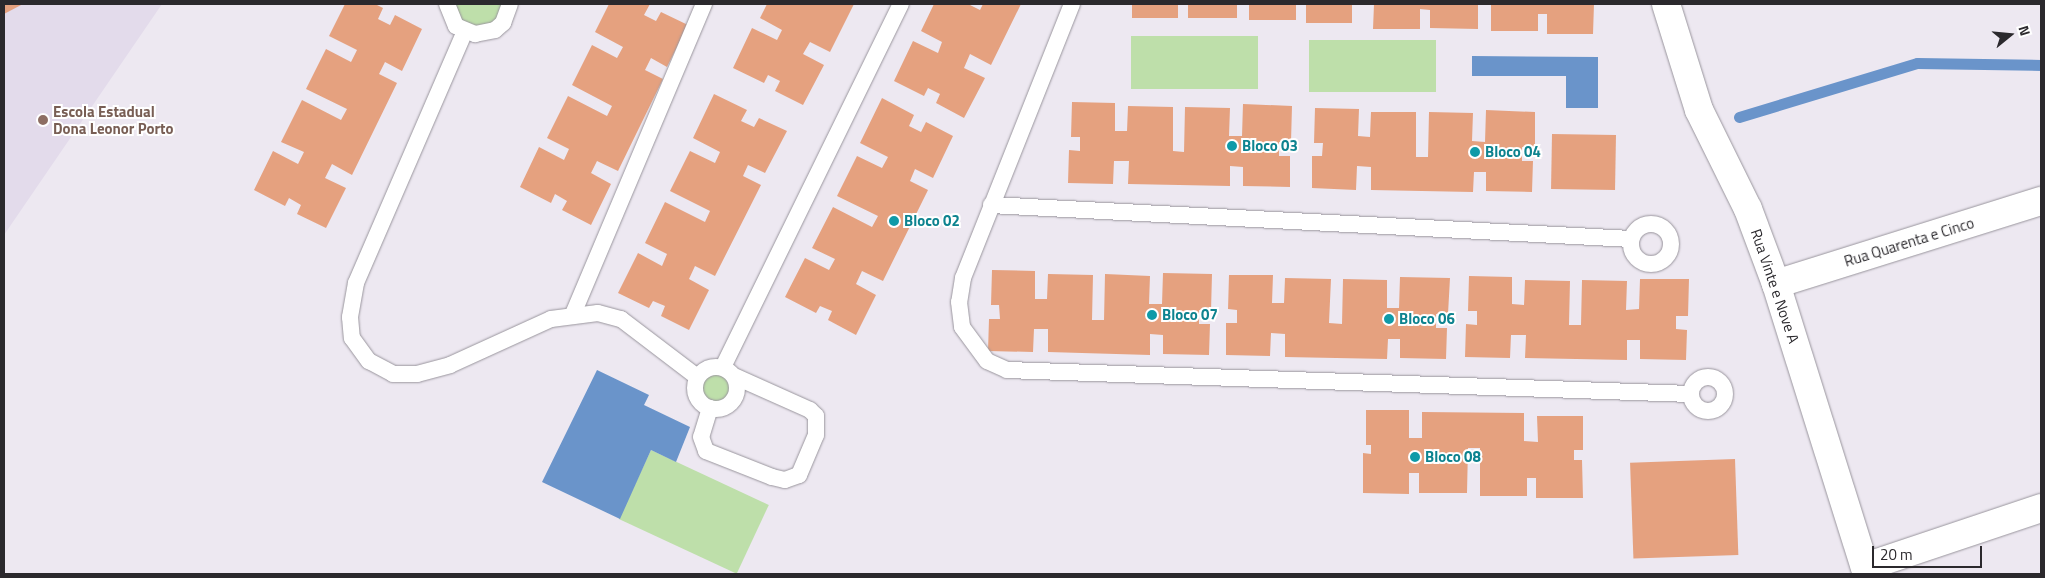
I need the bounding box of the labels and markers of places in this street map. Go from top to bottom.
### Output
place label: Escola Estadual Dona Leonor Porto [53,102,174,137]
marker: Escola Estadual Dona Leonor Porto [37,114,49,126]
place label: Bloco 03 [1242,137,1298,155]
marker: Bloco 03 [1226,140,1238,152]
place label: Bloco 04 [1485,143,1541,161]
marker: Bloco 04 [1469,146,1481,158]
place label: Bloco 02 [904,212,960,230]
marker: Bloco 02 [888,215,900,227]
place label: Bloco 07 [1162,306,1218,324]
marker: Bloco 07 [1146,309,1158,321]
place label: Bloco 06 [1399,310,1455,328]
marker: Bloco 06 [1383,313,1395,325]
place label: Bloco 08 [1425,448,1481,466]
marker: Bloco 08 [1409,451,1421,463]

